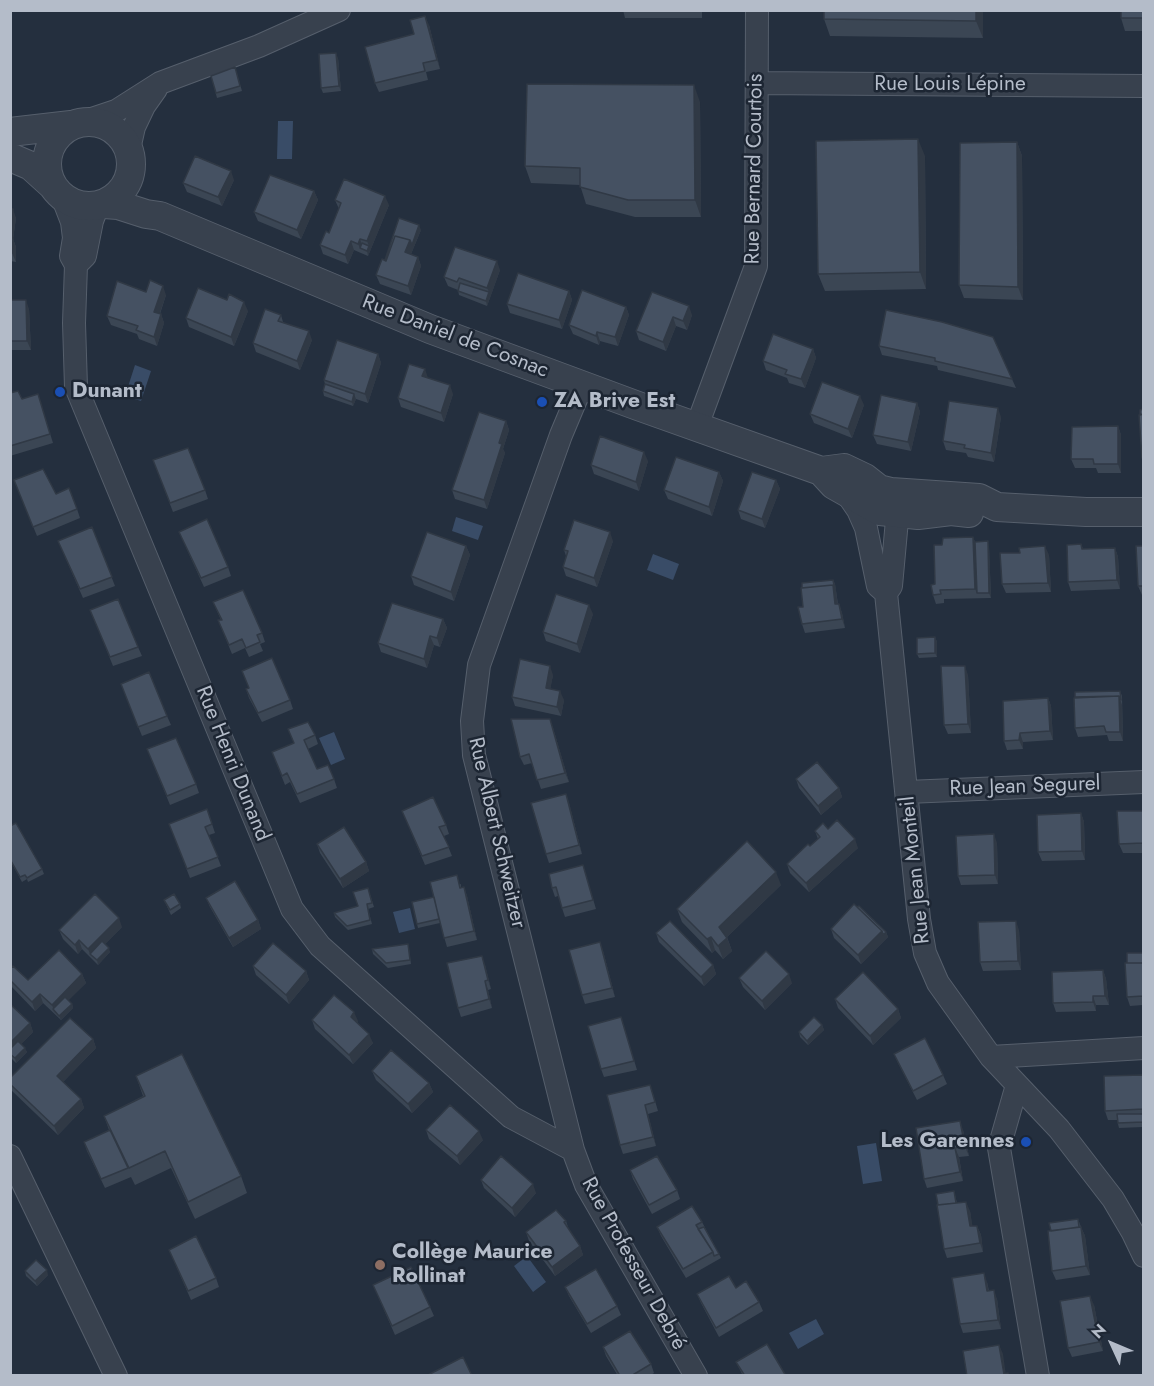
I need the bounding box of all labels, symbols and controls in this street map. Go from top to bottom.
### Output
street label: Rue Louis Lépine [874,72,1026,98]
street label: Rue Bernard Courtois [741,73,769,265]
street label: Rue Daniel de Cosnac [358,290,552,384]
place label: Dunant [72,379,142,405]
marker: Dunant [53,385,67,399]
place label: ZA Brive Est [554,389,675,415]
marker: ZA Brive Est [535,395,549,409]
street label: Rue Henri Dunand [189,683,275,845]
street label: Rue Albert Schweitzer [462,735,530,931]
street label: Rue Jean Segurel [949,772,1101,802]
street label: Rue Jean Monteil [896,795,936,945]
place label: Les Garennes [880,1129,1014,1155]
marker: Les Garennes [1019,1135,1033,1149]
street label: Rue Professeur Debré [575,1173,691,1355]
place label: Collège Maurice Rollinat [392,1240,553,1290]
marker: Collège Maurice Rollinat [373,1258,387,1272]
north arrow [1082,1314,1142,1374]
text: N [1086,1319,1111,1344]

